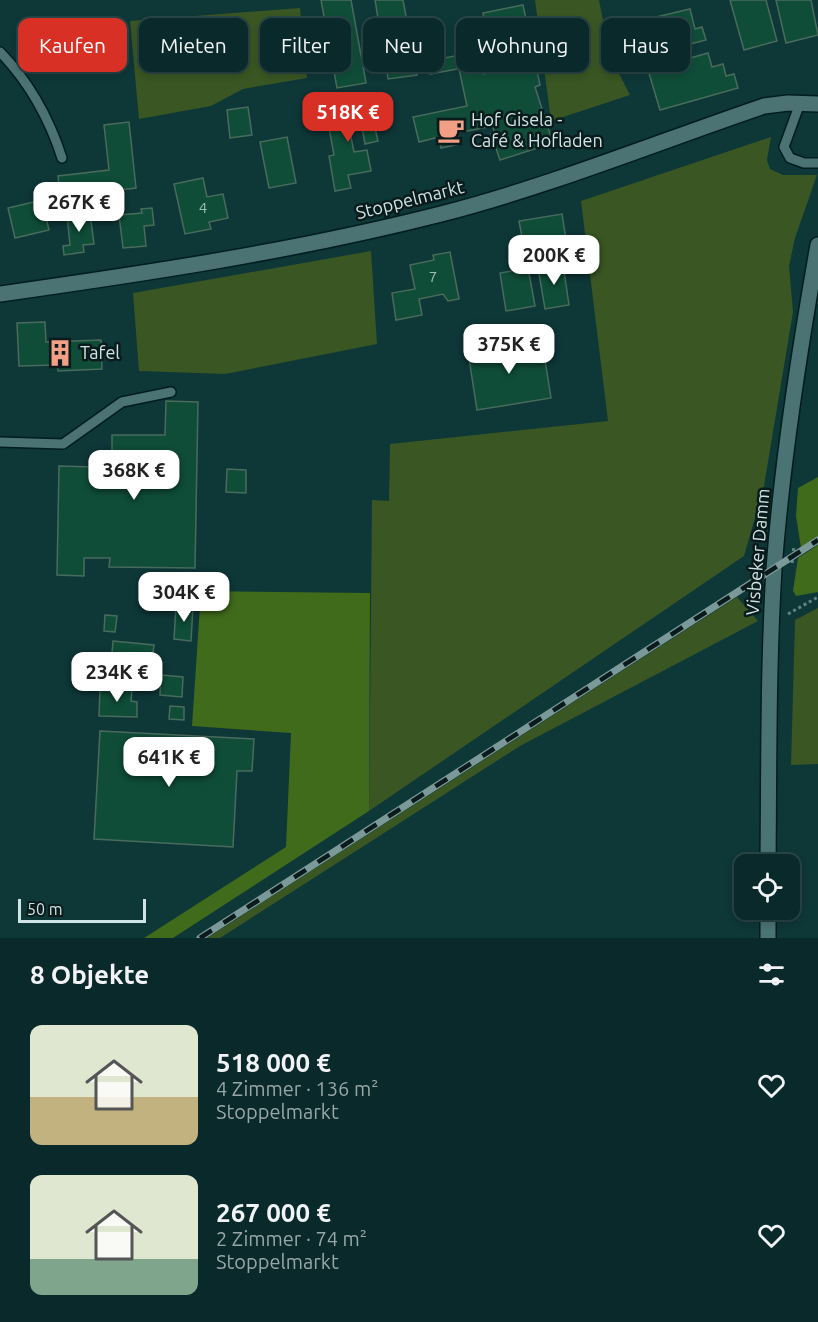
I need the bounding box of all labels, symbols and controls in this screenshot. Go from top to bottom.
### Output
chip: Kaufen [18,18,127,72]
chip: Mieten [139,18,248,72]
chip: Filter [260,18,351,72]
chip: Neu [363,18,444,72]
chip: Wohnung [456,18,589,72]
chip: Haus [601,18,690,72]
pin: 518K € [299,92,397,143]
text: 518K € [316,100,380,123]
place label: Hof Gisela - Café & Hofladen [471,109,603,150]
cafe icon: Hof Gisela - Café & Hofladen [436,115,466,145]
street label: Stoppelmarkt [354,176,466,222]
pin: 267K € [30,182,128,233]
text: 267K € [47,190,111,213]
house number: 4 [199,199,207,216]
pin: 200K € [505,235,603,286]
text: 200K € [522,243,586,266]
house number: 7 [429,268,437,285]
pin: 375K € [460,324,558,375]
text: 375K € [477,332,541,355]
building icon: Tafel [45,338,75,368]
place label: Tafel [80,342,120,362]
pin: 368K € [85,450,183,501]
text: 368K € [102,458,166,481]
street label: Visbeker Damm [741,488,773,616]
pin: 304K € [135,572,233,623]
text: 304K € [152,580,216,603]
pin: 234K € [68,652,166,703]
text: 234K € [85,660,149,683]
pin: 641K € [120,737,218,788]
text: 641K € [137,745,201,768]
map controls [734,854,800,920]
button: locate [734,854,800,920]
scale bar [18,896,146,924]
text: 50 m [27,900,63,918]
icon: filters [755,958,788,991]
text: 8 Objekte [30,960,149,989]
text: 518 000 € [216,1048,331,1077]
icon: home [78,1049,150,1121]
icon: heart [755,1069,788,1102]
text: 4 Zimmer · 136 m² [216,1077,378,1100]
text: Stoppelmarkt [216,1100,339,1123]
text: 267 000 € [216,1198,331,1227]
icon: home [78,1199,150,1271]
icon: heart [755,1219,788,1252]
text: 2 Zimmer · 74 m² [216,1227,367,1250]
text: Stoppelmarkt [216,1250,339,1273]

